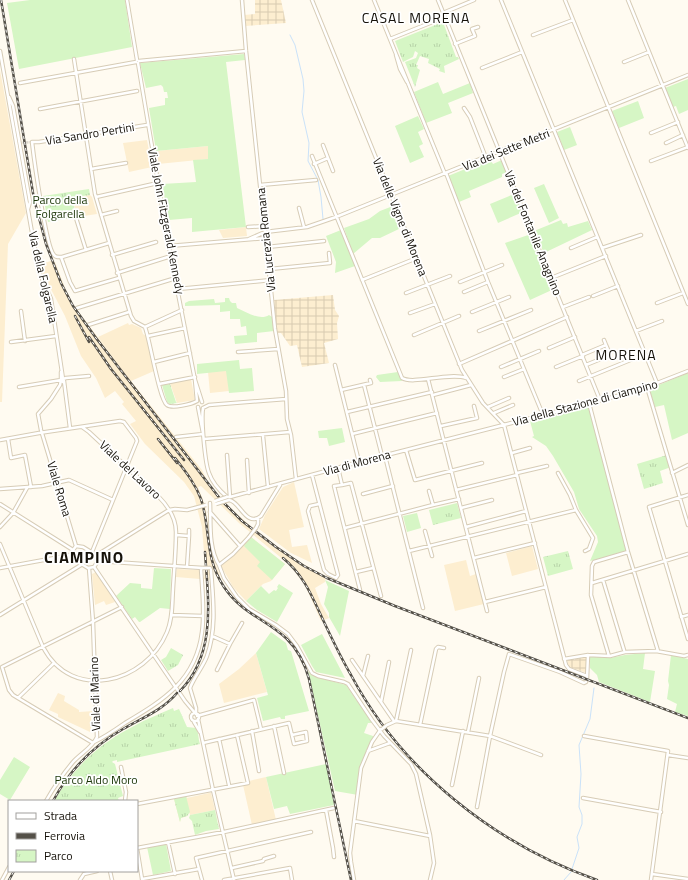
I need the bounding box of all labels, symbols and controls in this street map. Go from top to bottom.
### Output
district label: CASAL MORENA [362,7,470,28]
street label: Via Sandro Pertini [44,117,136,150]
street label: Via dei Sette Metri [459,123,552,176]
street label: Viale John Fitzgerald Kennedy [143,146,190,296]
street label: Via delle Vigne di Morena [368,155,433,279]
street label: Via del Fontanile Anagnino [500,167,567,298]
street label: Via Lucrezia Romana [251,187,280,293]
park label: Parco della Folgarella [32,190,88,223]
street label: Via della Folgarella [24,229,63,325]
district label: MORENA [595,344,657,365]
street label: Via della Stazione di Ciampino [510,374,660,431]
street label: Viale del Lavoro [95,436,166,504]
street label: Via di Morena [321,444,393,481]
street label: Viale Roma [42,459,77,519]
district label: CIAMPINO [44,545,124,569]
street label: Viale di Marino [84,657,105,732]
park label: Parco Aldo Moro [54,770,138,789]
legend [8,800,138,872]
text: Strada [44,806,77,825]
text: Ferrovia [44,826,85,845]
text: Parco [44,846,73,865]

